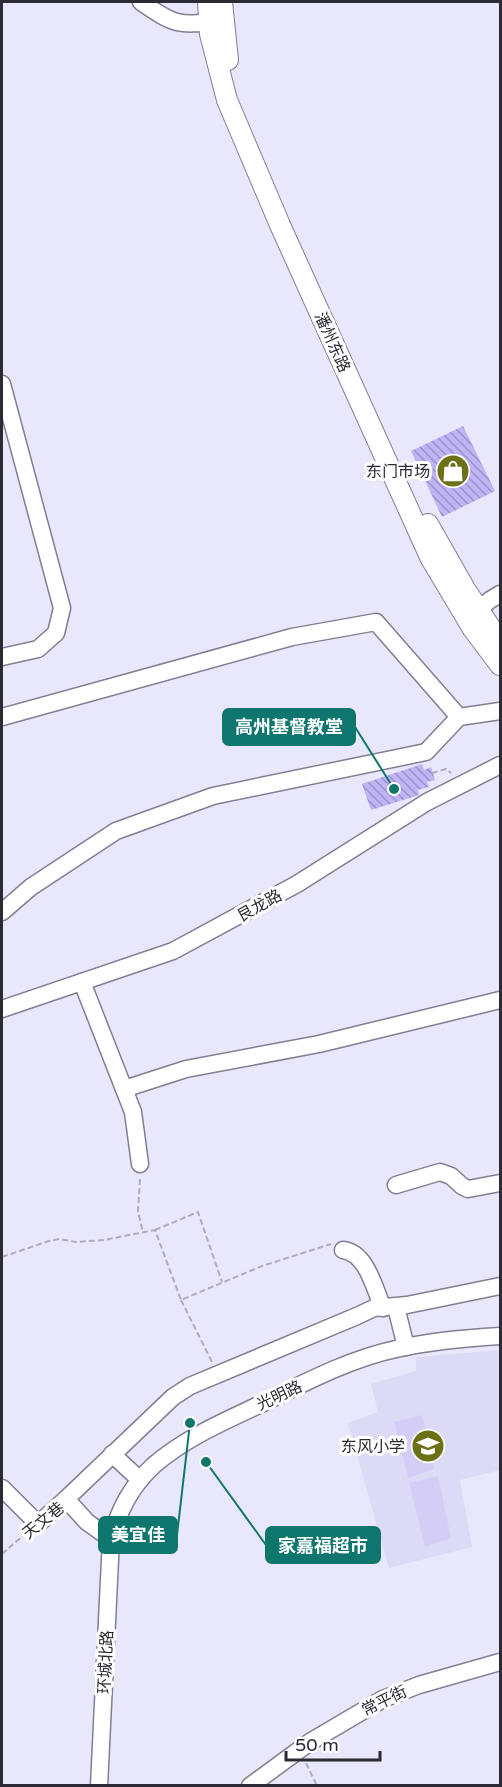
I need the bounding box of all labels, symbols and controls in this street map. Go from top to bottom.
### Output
street label: 潘州东路 [310,309,354,376]
shop icon: 东门市场 [435,453,471,489]
place label: 东门市场 [366,462,430,482]
callout: 高州基督教堂 [223,709,355,745]
text: 高州基督教堂 [235,716,343,738]
street label: 艮龙路 [234,885,285,926]
street label: 光明路 [253,1377,305,1415]
school or university icon: 东风小学 [410,1428,446,1464]
place label: 东风小学 [341,1437,405,1457]
street label: 天文巷 [19,1498,69,1544]
callout: 美宜佳 [99,1517,177,1553]
text: 美宜佳 [111,1524,165,1546]
callout: 家嘉福超市 [266,1527,380,1563]
text: 家嘉福超市 [278,1535,368,1557]
street label: 环城北路 [94,1630,118,1695]
street label: 常平街 [358,1681,410,1720]
scale bar [286,1724,380,1762]
text: 50 m [295,1734,339,1756]

